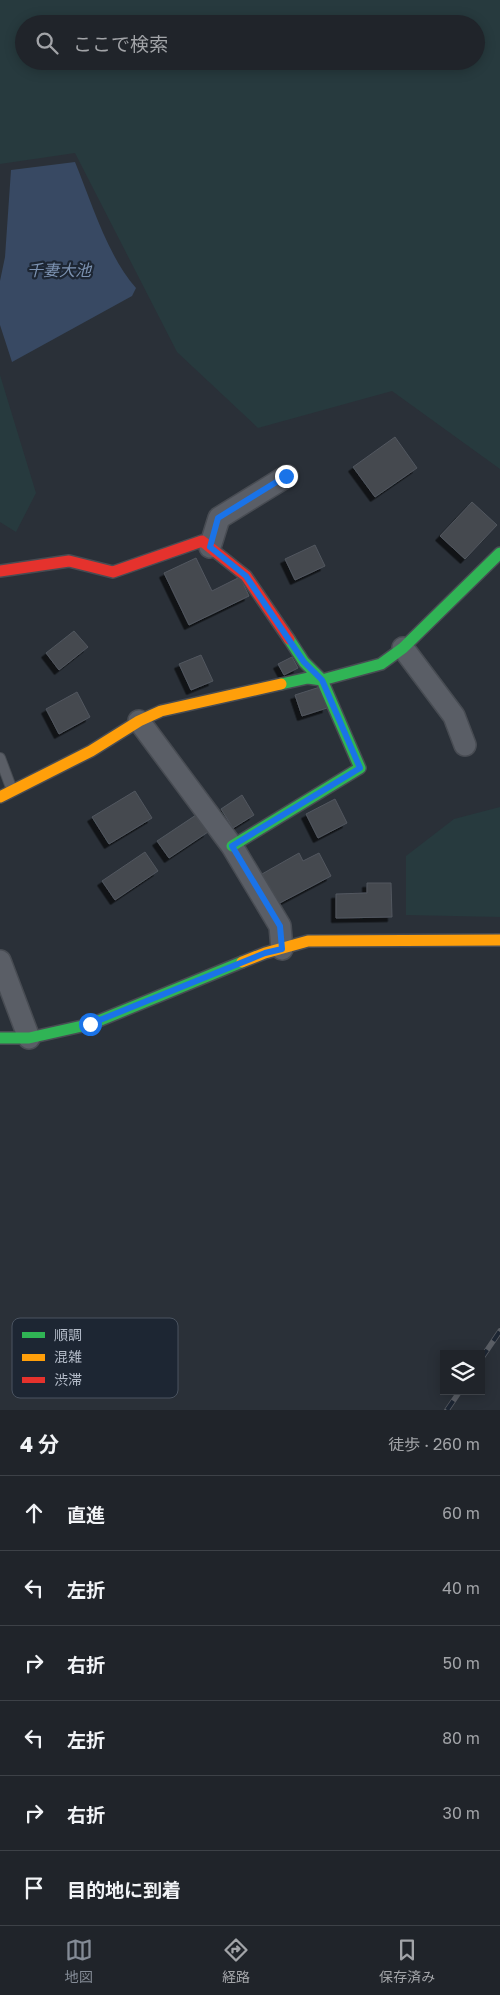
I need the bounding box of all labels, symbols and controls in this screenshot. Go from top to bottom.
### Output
search box [15,15,485,70]
icon: search [33,29,61,57]
text: ここで検索 [73,32,168,55]
water label: 千妻大池 [27,260,93,280]
route end [275,465,298,488]
route start [79,1013,102,1036]
legend [12,1318,178,1398]
text: 順調 [54,1326,82,1343]
text: 混雑 [54,1348,82,1365]
map controls [440,1350,485,1395]
button: layers [440,1350,485,1395]
text: 渋滞 [54,1371,82,1388]
text: 4 分 [20,1431,59,1457]
text: 徒歩 · 260 m [388,1434,480,1454]
icon: ahead [20,1499,48,1527]
text: 直進 [67,1503,105,1526]
text: 60 m [442,1503,480,1523]
icon: left [20,1574,48,1602]
text: 左折 [67,1578,105,1601]
text: 40 m [442,1578,480,1598]
icon: right [20,1649,48,1677]
text: 右折 [67,1653,105,1676]
text: 50 m [443,1653,480,1673]
icon: left [20,1724,48,1752]
text: 左折 [67,1728,105,1751]
text: 80 m [442,1728,480,1748]
icon: right [20,1799,48,1827]
text: 右折 [67,1803,105,1826]
text: 30 m [443,1803,480,1823]
icon: arrive [20,1874,48,1902]
text: 目的地に到着 [67,1878,181,1901]
tab: 地図 [65,1936,93,1986]
tab: 経路 [222,1936,250,1986]
tab: 保存済み [379,1936,435,1986]

